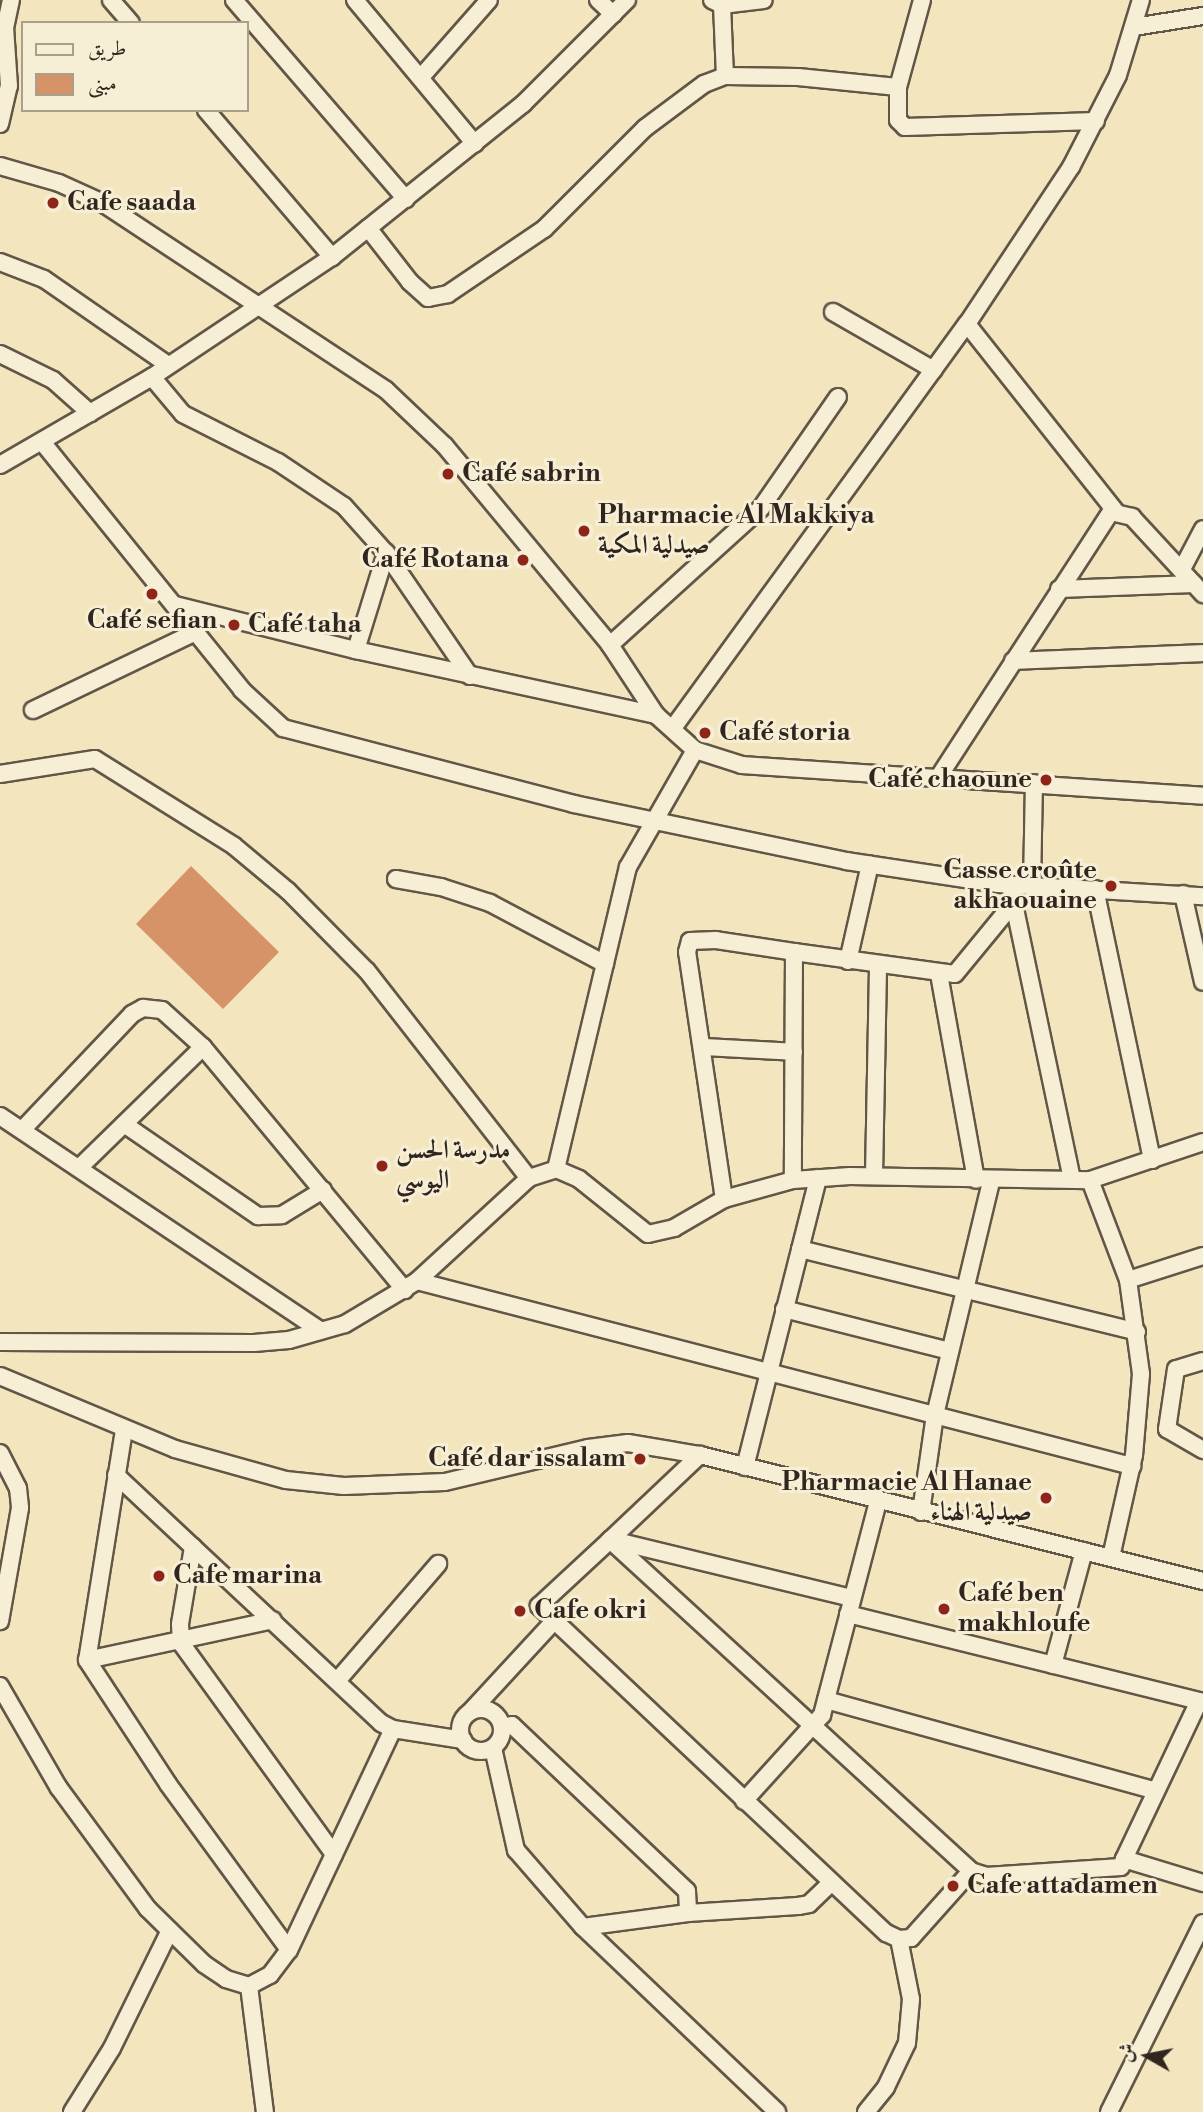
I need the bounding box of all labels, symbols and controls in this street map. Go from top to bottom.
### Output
legend [21,21,248,112]
text: طريق [88,36,126,62]
text: مبنى [88,71,117,97]
place label: Cafe saada [67,187,196,219]
marker: Cafe saada [45,195,61,211]
place label: Café sabrin [462,458,601,490]
marker: Café sabrin [440,466,456,482]
place label: Pharmacie Al Makkiya صيدلية المكية [598,500,874,562]
marker: Pharmacie Al Makkiya صيدلية المكية [576,523,592,539]
place label: Café Rotana [362,544,509,576]
marker: Café Rotana [515,552,531,568]
marker: Café sefian [144,586,160,602]
place label: Café sefian [87,605,217,637]
place label: Café taha [248,609,362,641]
marker: Café taha [226,617,242,633]
place label: Café storia [719,717,850,749]
marker: Café storia [697,725,713,741]
place label: Café chaoune [868,764,1032,796]
marker: Café chaoune [1038,772,1054,788]
place label: Casse croûte akhaouaine [943,855,1097,917]
marker: Casse croûte akhaouaine [1103,878,1119,894]
place label: مدرسة الحسن اليوسي [396,1135,510,1196]
marker: مدرسة الحسن اليوسي [374,1158,390,1174]
place label: Café dar issalam [428,1443,626,1475]
marker: Café dar issalam [632,1451,648,1467]
place label: Pharmacie Al Hanae صيدلية الهناء [782,1467,1032,1528]
marker: Pharmacie Al Hanae صيدلية الهناء [1038,1490,1054,1506]
place label: Cafe marina [173,1560,322,1592]
marker: Cafe marina [151,1568,167,1584]
place label: Café ben makhloufe [958,1578,1090,1640]
place label: Cafe okri [534,1595,647,1627]
marker: Café ben makhloufe [936,1601,952,1617]
marker: Cafe okri [512,1603,528,1619]
place label: Cafe attadamen [967,1870,1158,1902]
marker: Cafe attadamen [945,1878,961,1894]
north arrow [1112,2021,1182,2091]
text: ش [1113,2042,1140,2064]

